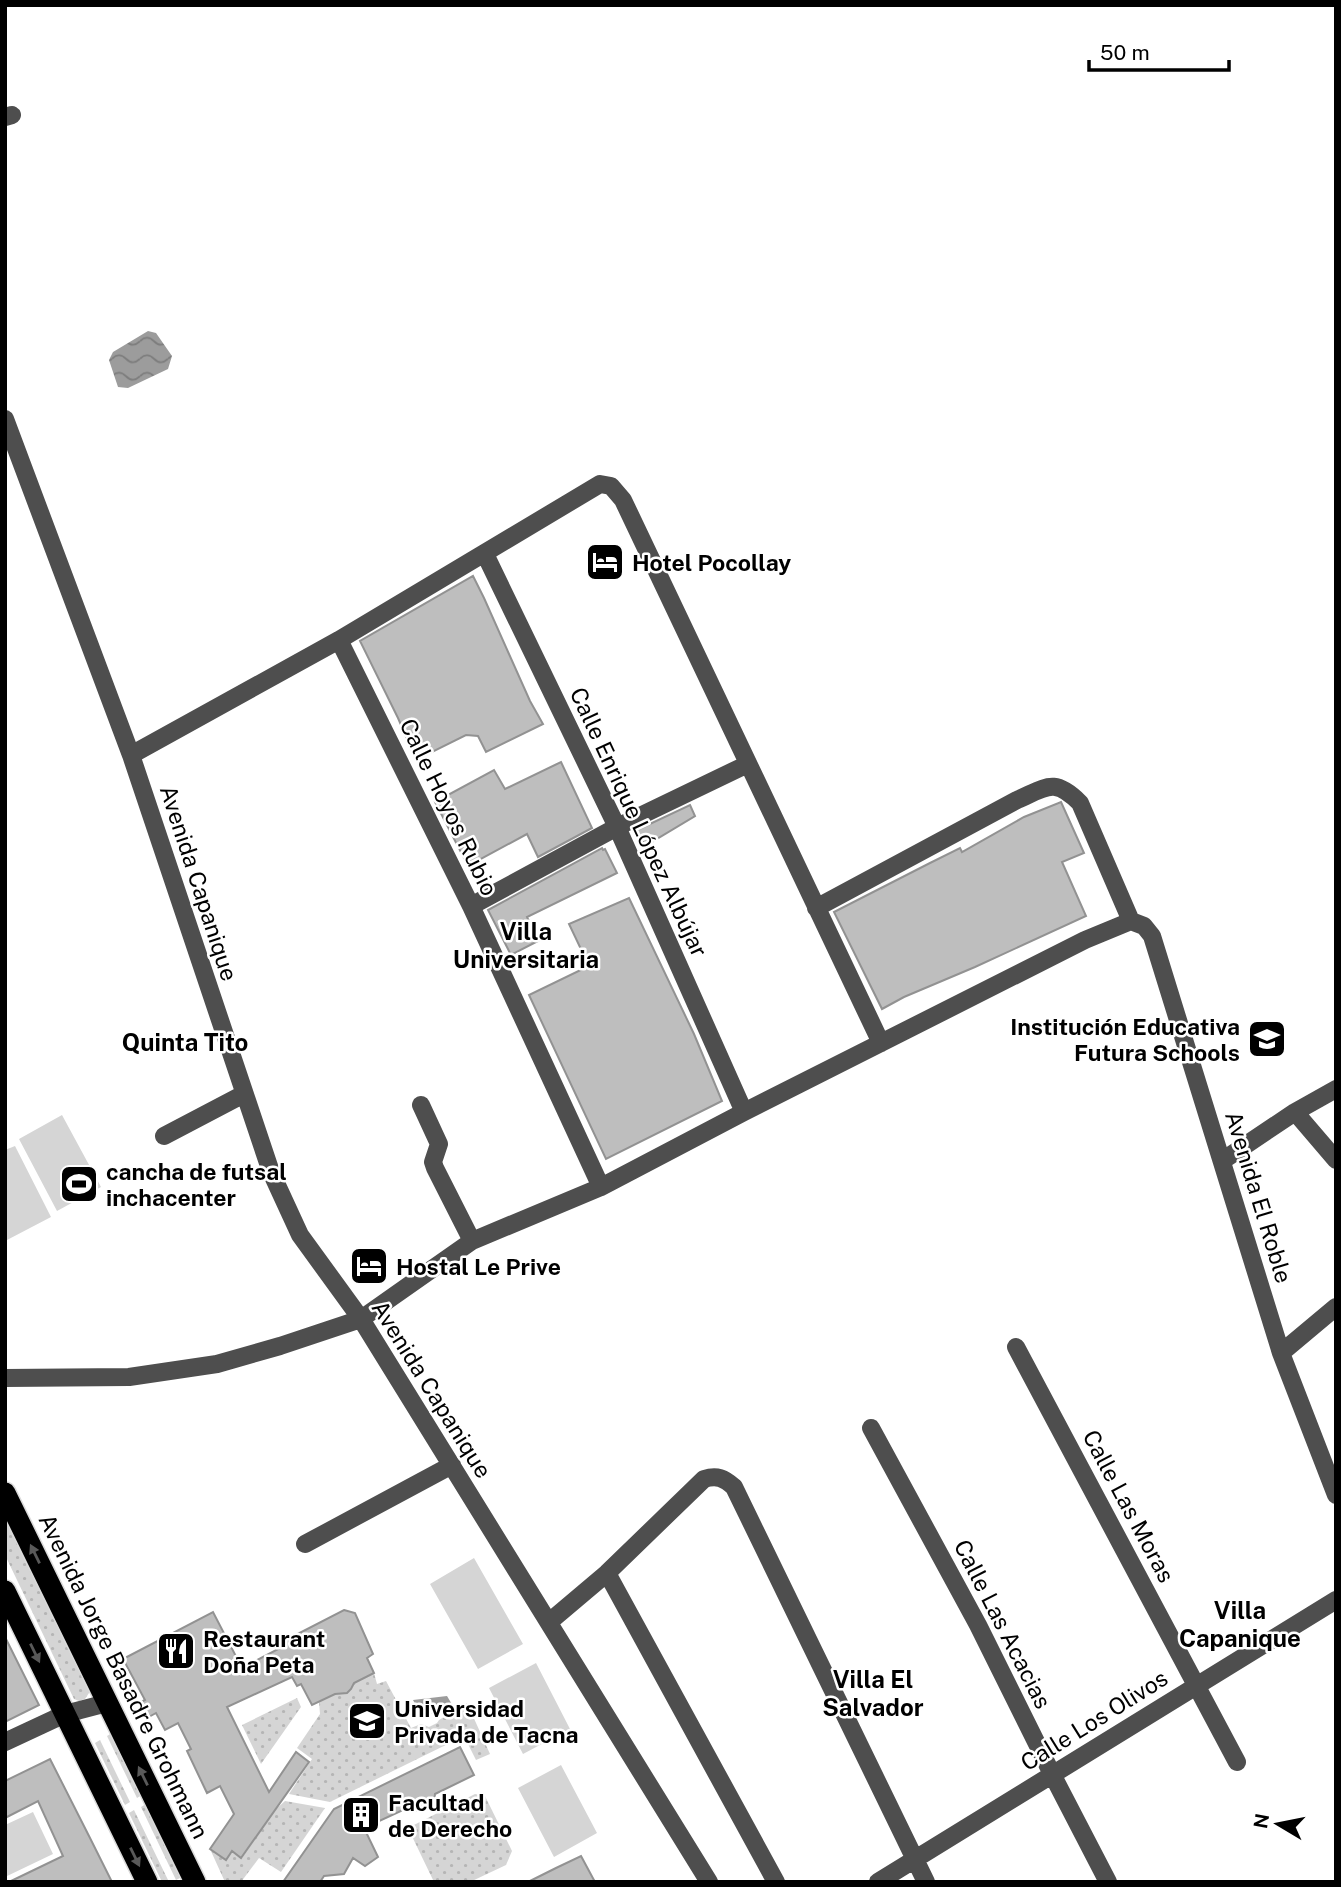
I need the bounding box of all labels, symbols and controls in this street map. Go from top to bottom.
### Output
scale bar [1089,28,1229,72]
text: 50 m [1100,40,1150,65]
hotel icon: Hotel Pocollay [584,541,626,583]
place label: Hotel Pocollay [632,549,791,576]
street label: Calle Enrique López Albújar [565,683,713,961]
street label: Calle Hoyos Rubio [394,714,504,900]
street label: Avenida Capanique [155,782,243,984]
district label: Villa Universitaria [453,917,599,973]
place label: Institución Educativa Futura Schools [1010,1013,1240,1066]
school or university icon: Institución Educativa Futura Schools [1246,1018,1288,1060]
district label: Quinta Tito [122,1028,248,1056]
street label: Avenida El Roble [1220,1108,1298,1286]
place label: cancha de futsal inchacenter [106,1158,287,1211]
sports icon: cancha de futsal inchacenter [58,1163,100,1205]
hotel icon: Hostal Le Prive [348,1245,390,1287]
place label: Hostal Le Prive [396,1253,561,1280]
street label: Avenida Capanique [366,1295,498,1483]
street label: Calle Las Moras [1078,1425,1180,1587]
street label: Avenida Jorge Basadre Grohmann [33,1509,215,1843]
street label: Calle Las Acacias [949,1535,1057,1713]
one-way arrow [29,1544,41,1564]
district label: Villa Capanique [1179,1596,1301,1652]
place label: Restaurant Doña Peta [203,1625,325,1678]
restaurant icon: Restaurant Doña Peta [155,1630,197,1672]
one-way arrow [30,1643,41,1663]
street label: Calle Los Olivos [1016,1664,1172,1776]
district label: Villa El Salvador [822,1665,924,1721]
place label: Universidad Privada de Tacna [394,1695,579,1748]
school or university icon: Universidad Privada de Tacna [346,1700,388,1742]
one-way arrow [138,1766,149,1786]
place label: Facultad de Derecho [388,1789,512,1842]
north arrow [1243,1789,1313,1859]
building icon: Facultad de Derecho [340,1794,382,1836]
text: N [1249,1812,1273,1830]
one-way arrow [129,1847,140,1867]

